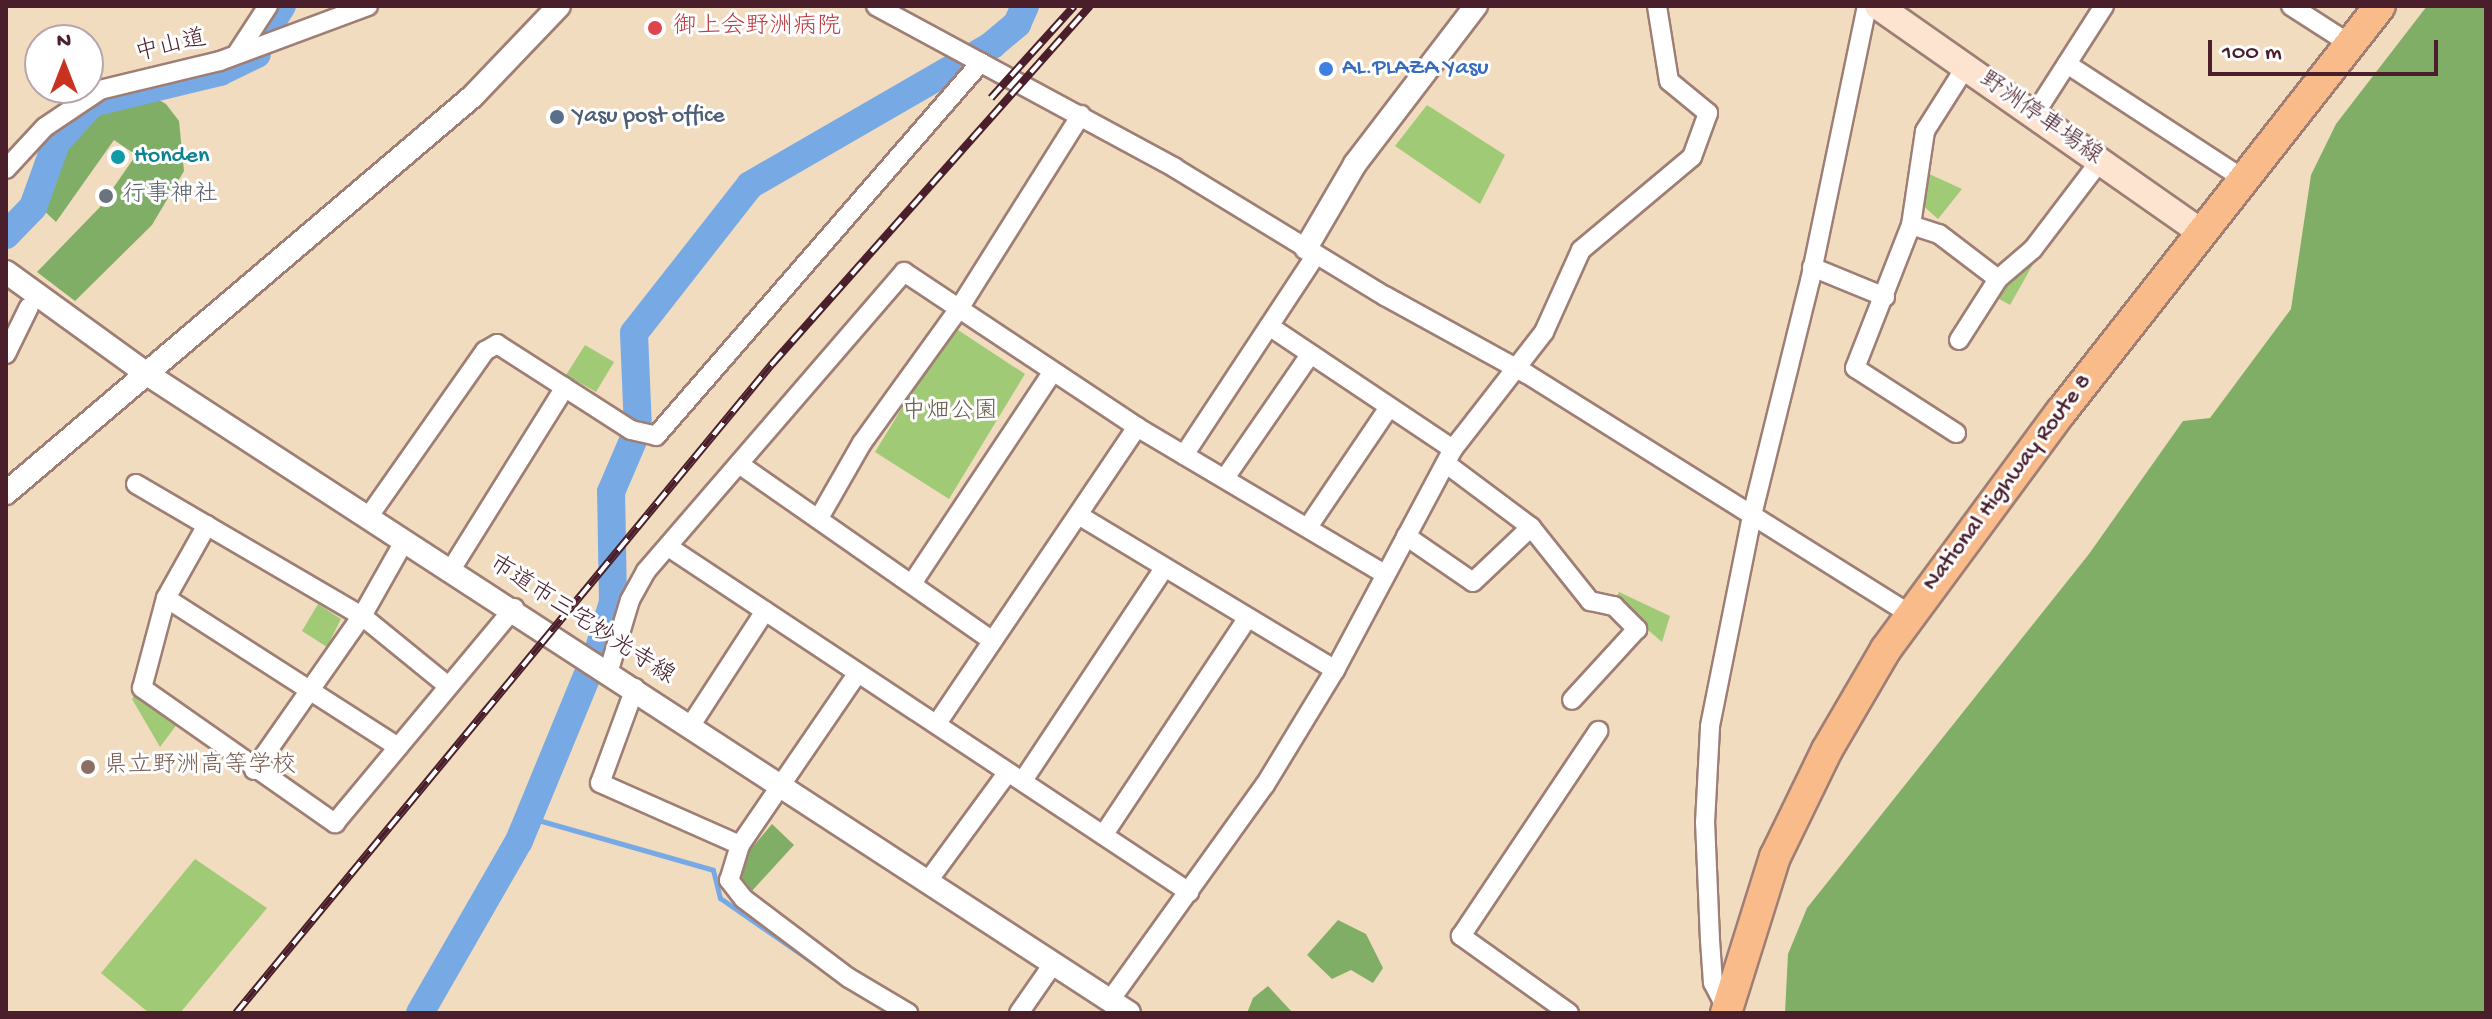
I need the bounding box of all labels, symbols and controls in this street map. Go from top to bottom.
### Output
place label: 御上会野洲病院 [673,14,841,42]
marker: 御上会野洲病院 [644,17,666,39]
north arrow [24,24,104,104]
scale bar [2212,24,2442,74]
street label: 中山道 [133,25,209,69]
text: N [57,29,71,55]
text: 100 m [2222,39,2282,68]
place label: AL.PLAZA Yasu [1342,55,1489,83]
marker: AL.PLAZA Yasu [1317,60,1335,78]
street label: 野洲停車場線 [1973,66,2107,172]
place label: Yasu post office [573,103,725,131]
marker: Yasu post office [548,108,566,126]
place label: Honden [134,143,209,171]
marker: Honden [109,148,127,166]
place label: 行事神社 [122,182,218,210]
marker: 行事神社 [97,187,115,205]
street label: National Highway Route 8 [1917,369,2099,597]
park label: 中畑公園 [902,399,998,427]
street label: 市道市三宅妙光寺線 [483,550,679,692]
place label: 県立野洲高等学校 [104,753,296,781]
marker: 県立野洲高等学校 [79,758,97,776]

